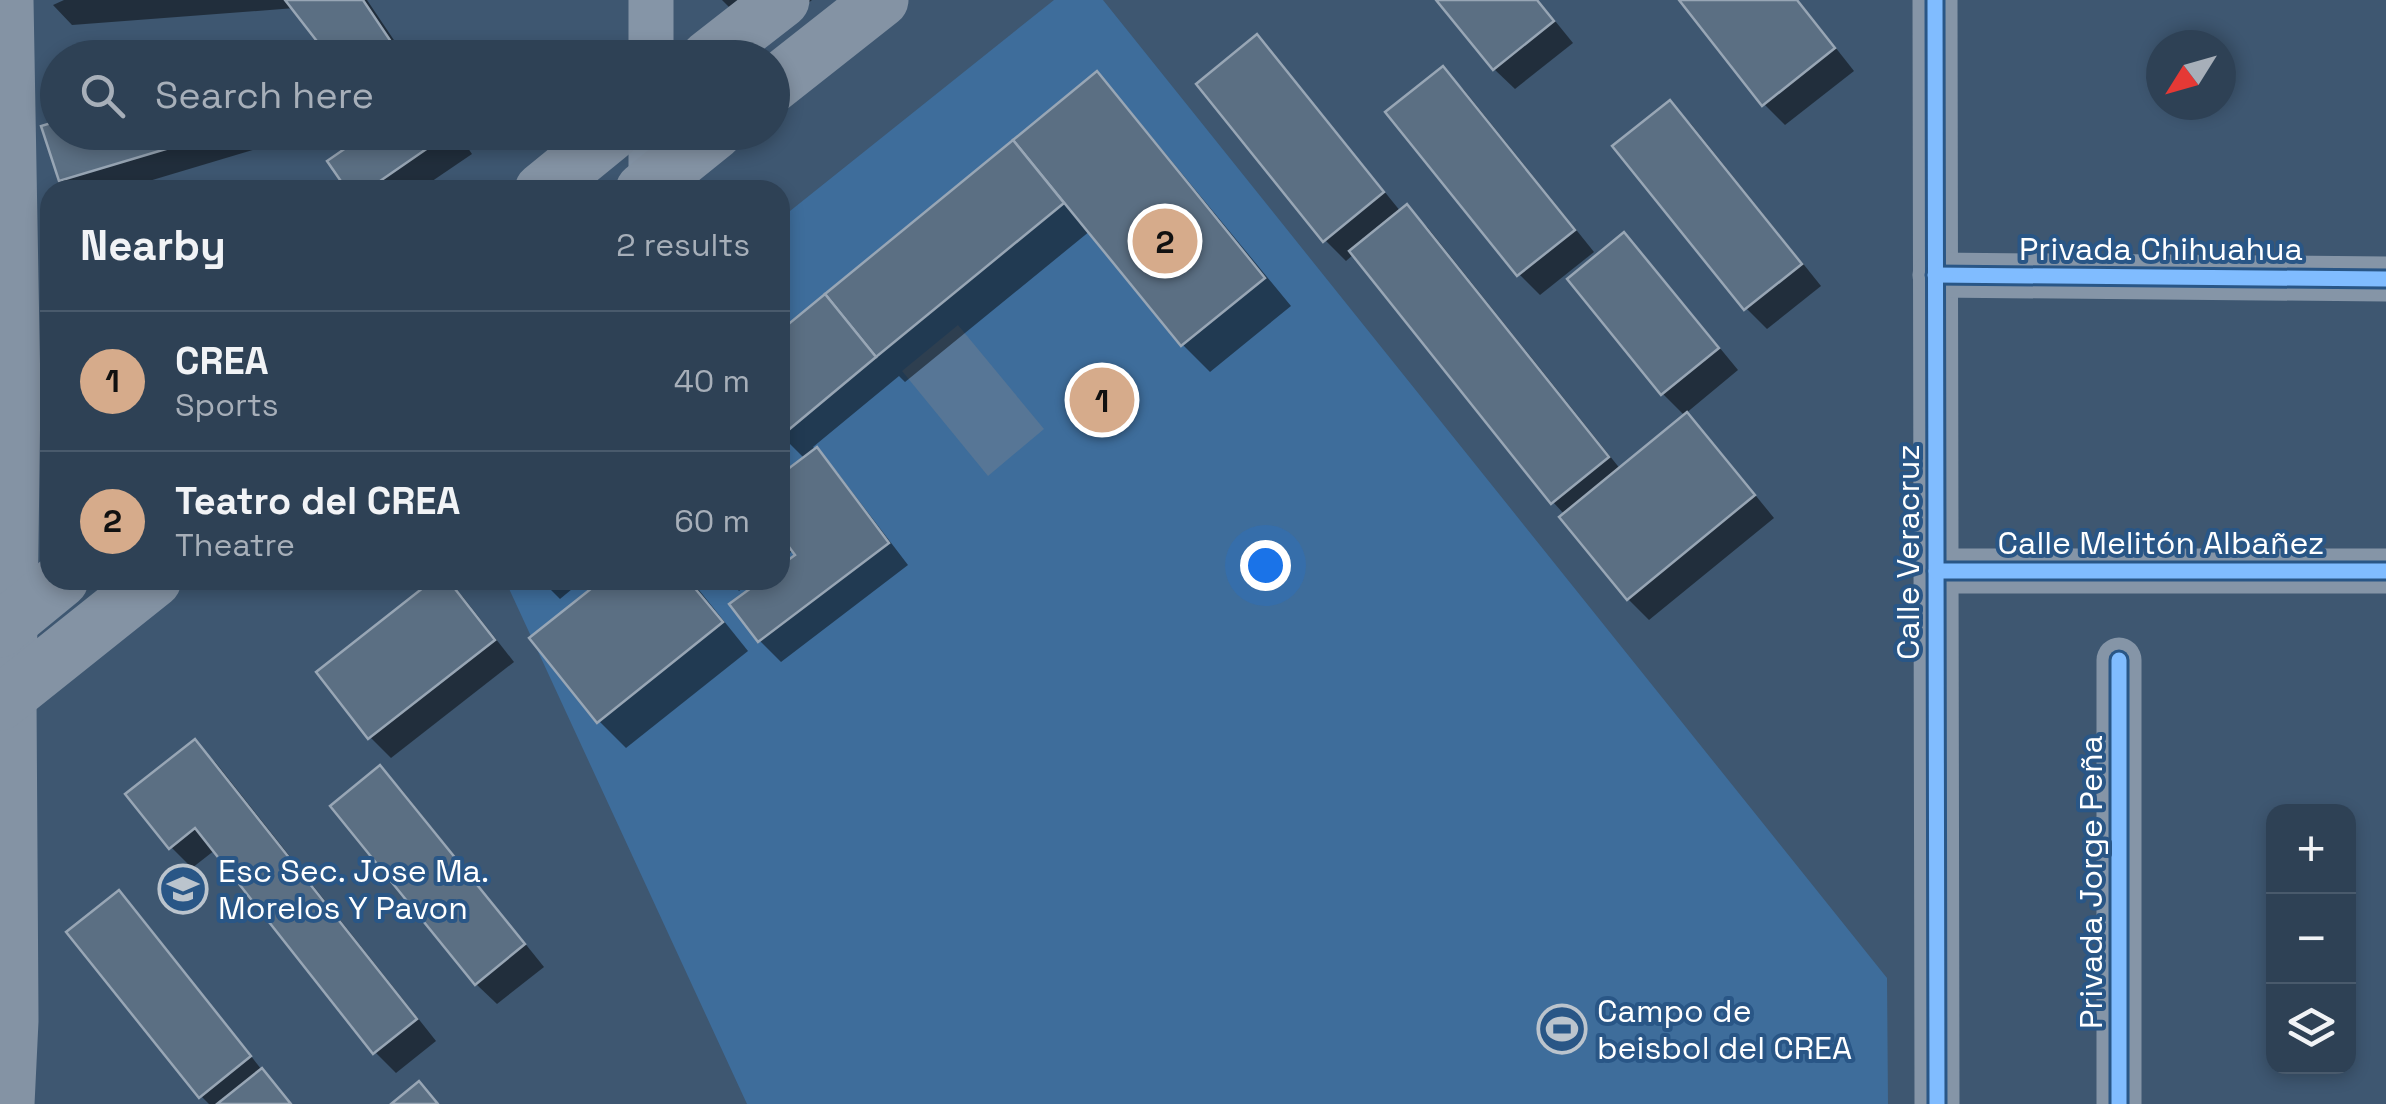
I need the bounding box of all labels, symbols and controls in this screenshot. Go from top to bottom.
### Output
north arrow [2146,30,2236,120]
search box [40,40,790,150]
icon: search [75,68,130,123]
text: Search here [155,71,374,119]
pin: 2 [1132,204,1198,278]
text: Nearby [80,219,226,272]
text: 2 results [616,225,750,265]
street label: Privada Chihuahua [2019,229,2303,269]
text: CREA [175,337,269,385]
text: 1 [105,361,120,401]
text: 40 m [674,361,750,401]
pin: 1 [1070,362,1134,438]
text: Sports [175,385,279,425]
street label: Calle Veracruz [1888,444,1928,660]
text: Teatro del CREA [175,477,460,525]
text: 2 [103,501,122,541]
text: 60 m [674,501,750,541]
street label: Calle Melitón Albañez [1997,523,2325,563]
text: Theatre [175,525,295,565]
your location [1240,540,1291,591]
street label: Privada Jorge Peña [2071,735,2111,1029]
map controls [2266,804,2356,1074]
button: + [2266,804,2356,894]
place label: Esc Sec. Jose Ma. Morelos Y Pavon [218,851,489,928]
school or university icon: Esc Sec. Jose Ma. Morelos Y Pavon [157,863,209,915]
button: − [2266,894,2356,984]
button: layers [2266,984,2356,1074]
place label: Campo de beisbol del CREA [1597,991,1852,1068]
sports icon: Campo de beisbol del CREA [1536,1003,1588,1055]

